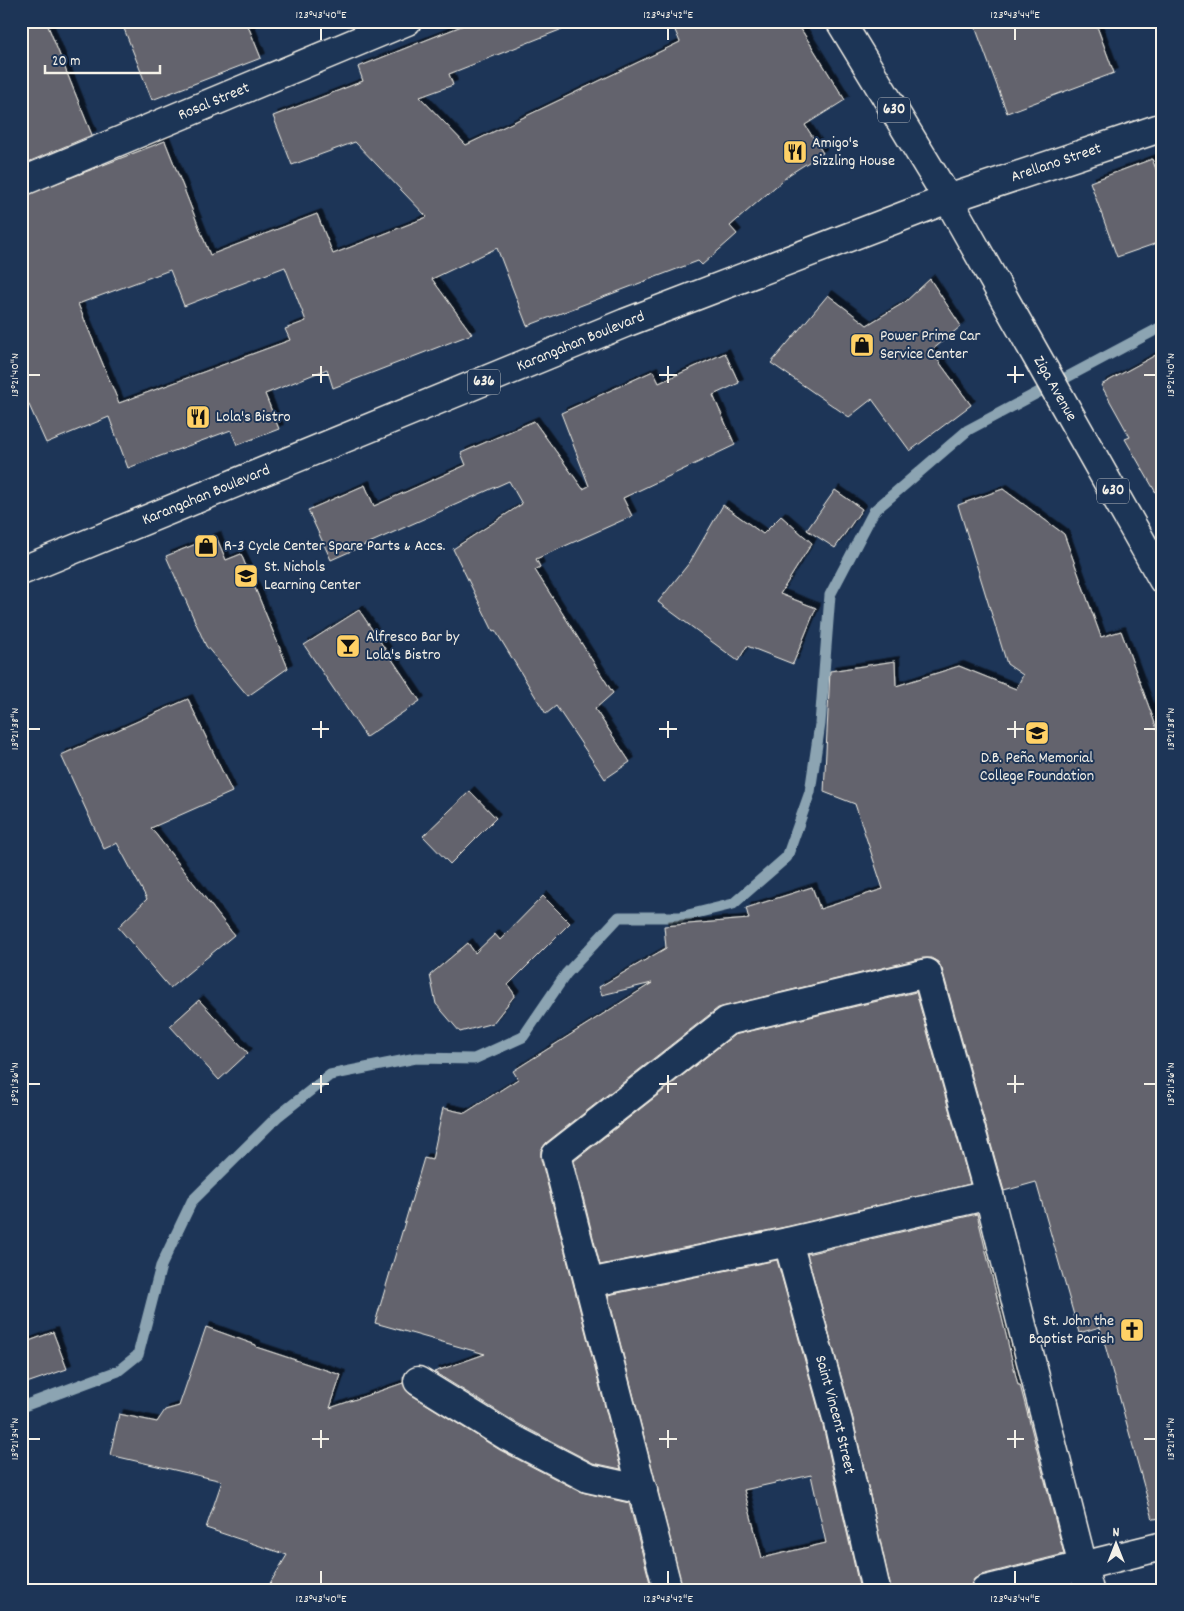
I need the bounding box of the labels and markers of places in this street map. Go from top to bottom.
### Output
place label: Amigo's Sizzling House [812,132,895,173]
restaurant icon: Amigo's Sizzling House [782,139,808,165]
place label: Power Prime Car Service Center [880,325,981,366]
shop icon: Power Prime Car Service Center [849,332,875,358]
restaurant icon: Lola's Bistro [185,404,211,430]
place label: Lola's Bistro [216,406,291,429]
shop icon: R-3 Cycle Center Spare Parts & Accs. [193,533,219,559]
place label: R-3 Cycle Center Spare Parts & Accs. [224,535,446,558]
place label: St. Nichols Learning Center [264,556,361,597]
school or university icon: St. Nichols Learning Center [233,563,259,589]
place label: Alfresco Bar by Lola's Bistro [366,626,460,667]
bar icon: Alfresco Bar by Lola's Bistro [335,633,361,659]
school or university icon: D.B. Peña Memorial College Foundation [1024,720,1050,746]
place label: D.B. Peña Memorial College Foundation [980,747,1094,788]
place label: St. John the Baptist Parish [1029,1310,1114,1351]
church icon: St. John the Baptist Parish [1119,1317,1145,1343]

